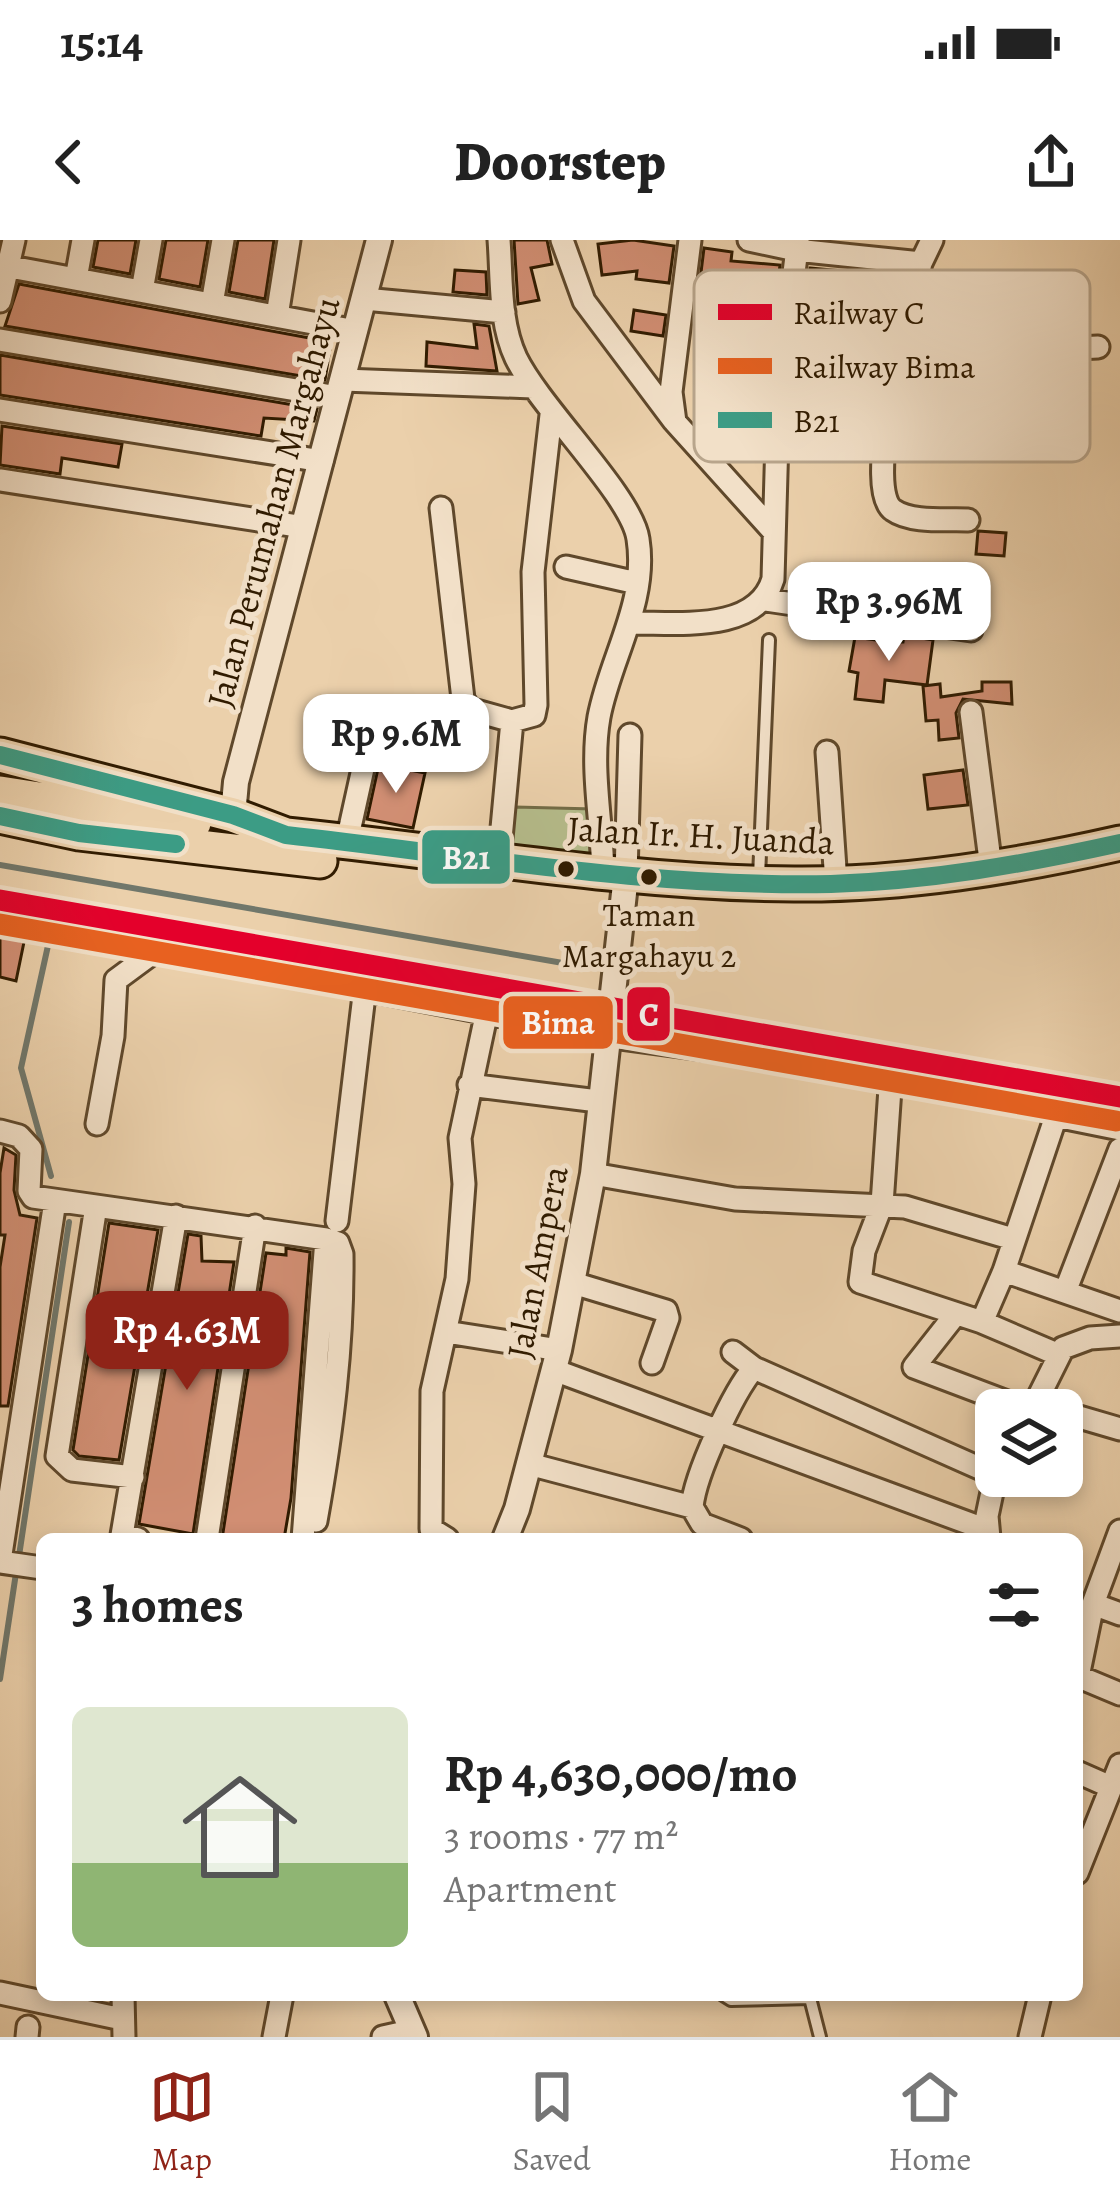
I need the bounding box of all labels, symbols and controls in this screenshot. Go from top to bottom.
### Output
text: 15:14 [60,11,143,73]
text: Doorstep [454,125,666,199]
icon: back [36,129,102,195]
icon: share [1018,129,1084,195]
legend [694,270,1090,462]
text: Railway C [793,290,925,335]
street label: Jalan Perumahan Margahayu [195,291,352,713]
text: Railway Bima [793,344,976,389]
text: B21 [793,398,840,443]
pin: Rp 3.96M [765,562,1013,664]
text: Rp 3.96M [815,574,963,627]
pin: Rp 9.6M [285,694,507,796]
text: Rp 9.6M [330,706,462,759]
street label: Jalan Ir. H. Juanda [566,804,836,866]
line badge: B21 [420,828,512,886]
text: B21 [442,835,490,880]
unlabelled marker [555,858,577,880]
marker: Taman Margahayu 2 [638,866,660,888]
place label: Taman Margahayu 2 [562,892,736,978]
line badge: C [625,985,672,1043]
text: C [639,992,659,1037]
line badge: Bima [501,994,615,1051]
text: Bima [521,1000,595,1045]
street label: Jalan Ampera [494,1161,580,1363]
pin: Rp 4.63M [63,1291,311,1393]
text: Rp 4.63M [113,1303,261,1356]
map controls [975,1389,1083,1497]
button: layers [975,1389,1083,1497]
text: 3 homes [72,1570,244,1640]
icon: filters [981,1572,1047,1638]
text: Rp 4,630,000/mo [444,1739,798,1809]
icon: home [168,1755,312,1899]
text: 3 rooms · 77 m² [444,1809,678,1862]
text: Apartment [444,1862,617,1915]
tab: Map [149,2064,215,2181]
tab: Saved [512,2064,591,2181]
tab: Home [888,2064,971,2181]

